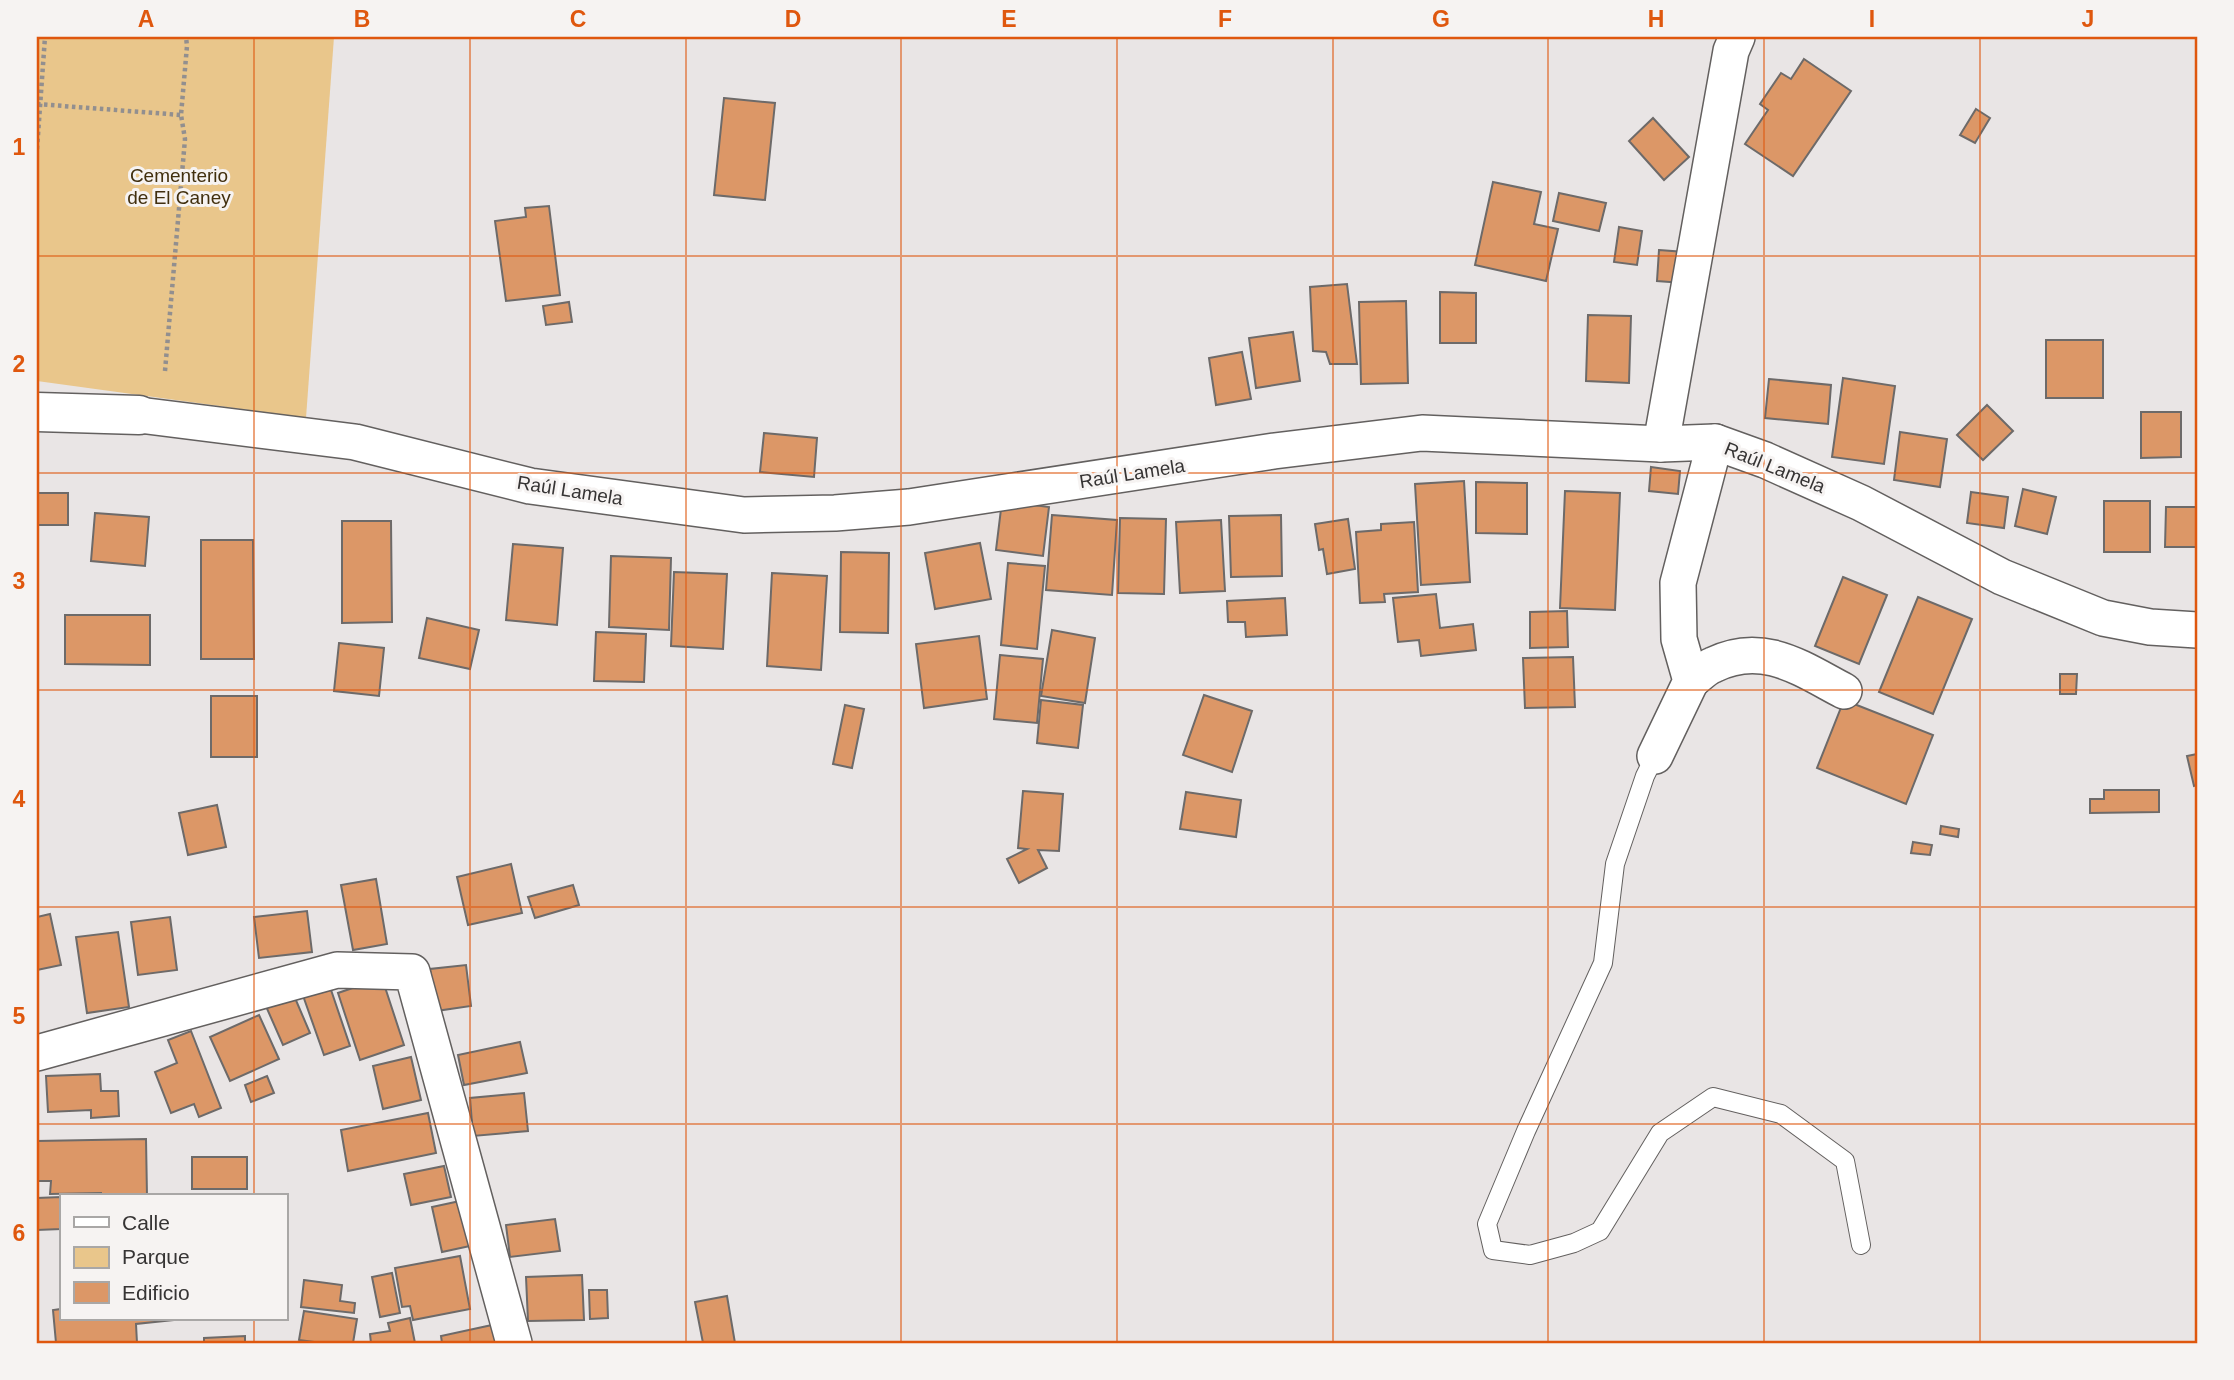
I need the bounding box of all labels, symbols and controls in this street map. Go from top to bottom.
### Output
text: A [138,6,154,32]
text: B [354,6,370,32]
text: C [570,6,586,32]
text: D [785,6,801,32]
text: E [1001,6,1017,32]
text: F [1218,6,1232,32]
text: G [1432,6,1450,32]
text: H [1648,6,1664,32]
text: I [1869,6,1875,32]
text: J [2082,6,2094,32]
text: 1 [13,134,26,160]
park label: Cementerio de El Caney [127,165,231,208]
text: 2 [13,351,25,377]
street label: Raúl Lamela [1721,438,1829,497]
street label: Raúl Lamela [1078,455,1187,492]
street label: Raúl Lamela [516,472,625,509]
text: 3 [13,568,25,594]
text: 4 [13,786,26,812]
text: 5 [13,1003,26,1029]
legend [60,1194,287,1320]
text: Calle [122,1211,170,1234]
text: 6 [13,1220,25,1246]
text: Parque [122,1245,190,1268]
text: Edificio [122,1281,190,1304]

